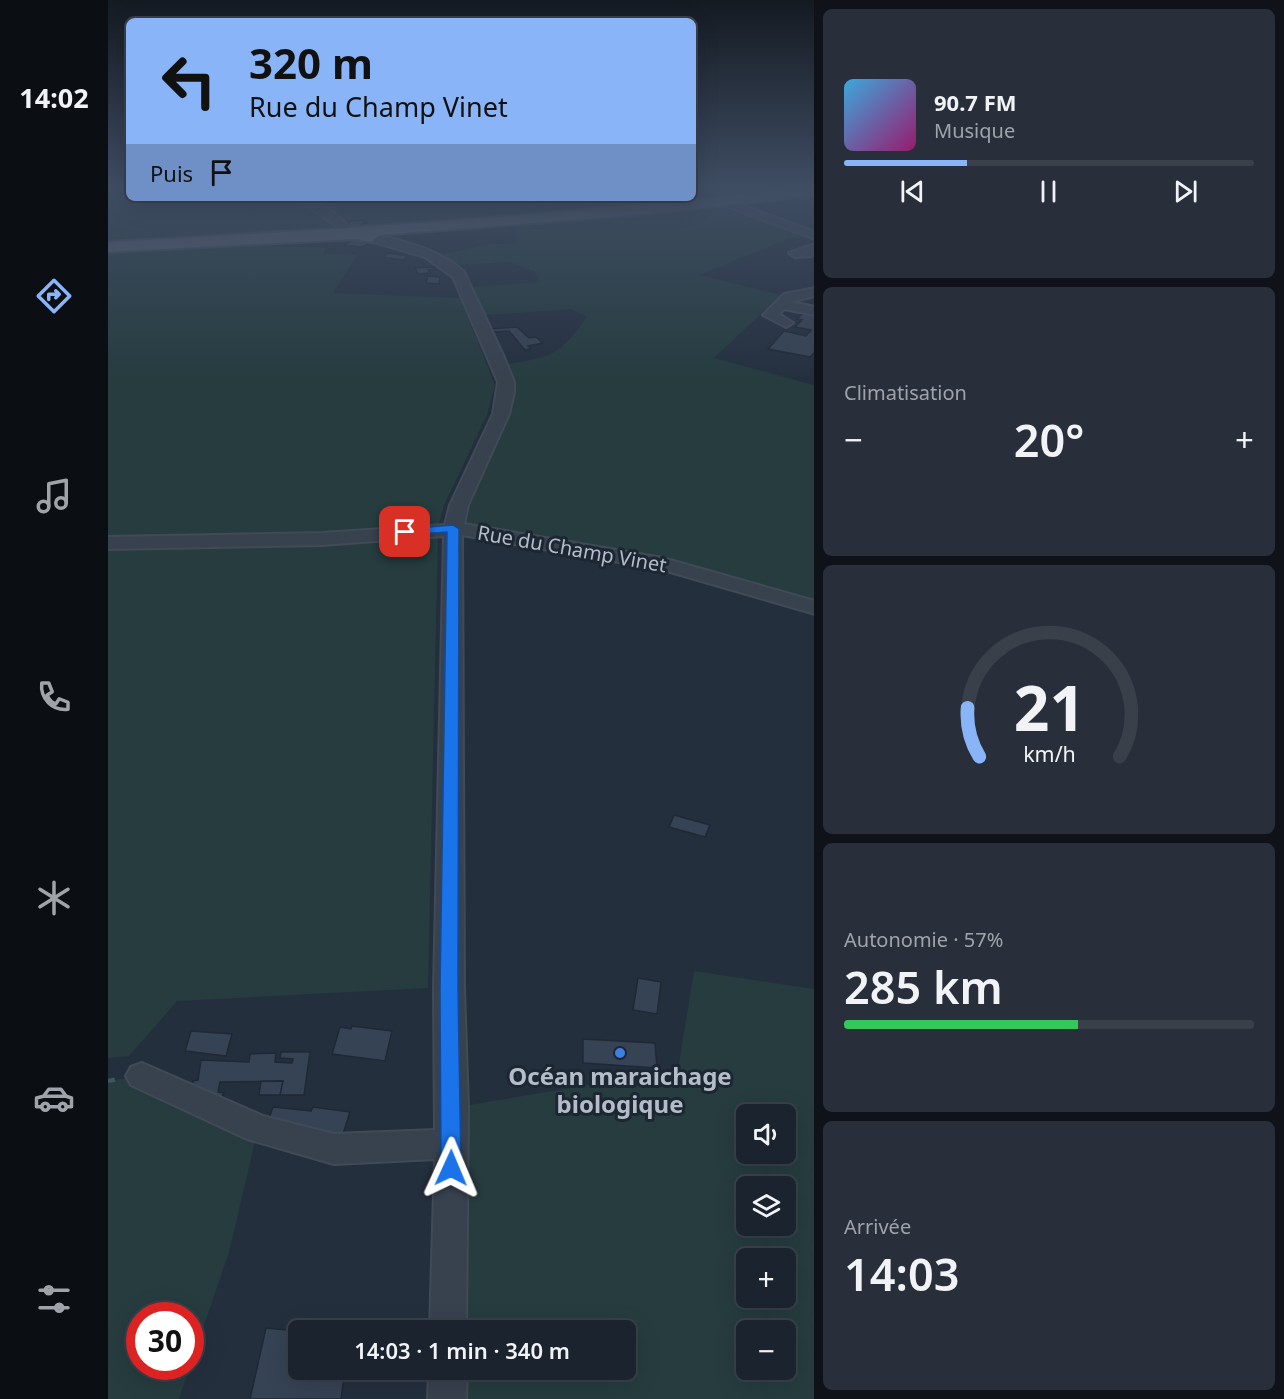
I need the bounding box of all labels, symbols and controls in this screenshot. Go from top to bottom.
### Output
text: 320 m [249,34,373,91]
icon: left [150,42,228,120]
text: 14:02 [19,79,89,116]
text: 90.7 FM [934,87,1016,117]
text: Rue du Champ Vinet [249,88,508,125]
text: Musique [934,117,1015,144]
icon: arrive [205,156,238,189]
text: Puis [150,158,193,188]
icon: previous [896,175,929,208]
icon: pause [1032,175,1065,208]
icon: next [1169,175,1202,208]
icon: directions [33,275,75,317]
text: Climatisation [844,379,967,406]
text: 20° [1014,409,1084,470]
text: − [844,417,863,462]
text: + [1235,417,1254,462]
icon: music [33,475,75,517]
pin [379,506,430,557]
icon: arrive [388,515,421,548]
street label: Rue du Champ Vinet [475,519,669,578]
text: 21 [1013,664,1085,749]
icon: phone [33,676,75,718]
text: km/h [1023,739,1075,768]
icon: climate [33,877,75,919]
text: Autonomie · 57% [844,926,1003,953]
text: 285 km [844,956,1003,1017]
marker: Océan maraichage biologique [613,1046,627,1060]
place label: Océan maraichage biologique [508,1059,732,1120]
icon: car [33,1077,75,1119]
map controls [736,1104,796,1380]
button: sound [736,1104,796,1164]
position arrow [419,1136,483,1200]
button: layers [736,1176,796,1236]
text: Arrivée [844,1213,911,1240]
text: 14:03 [844,1243,959,1304]
button: + [736,1248,796,1308]
icon: filters [33,1278,75,1320]
speed limit sign: 30 [126,1302,204,1380]
button: − [736,1320,796,1380]
text: 14:03 · 1 min · 340 m [354,1335,570,1365]

